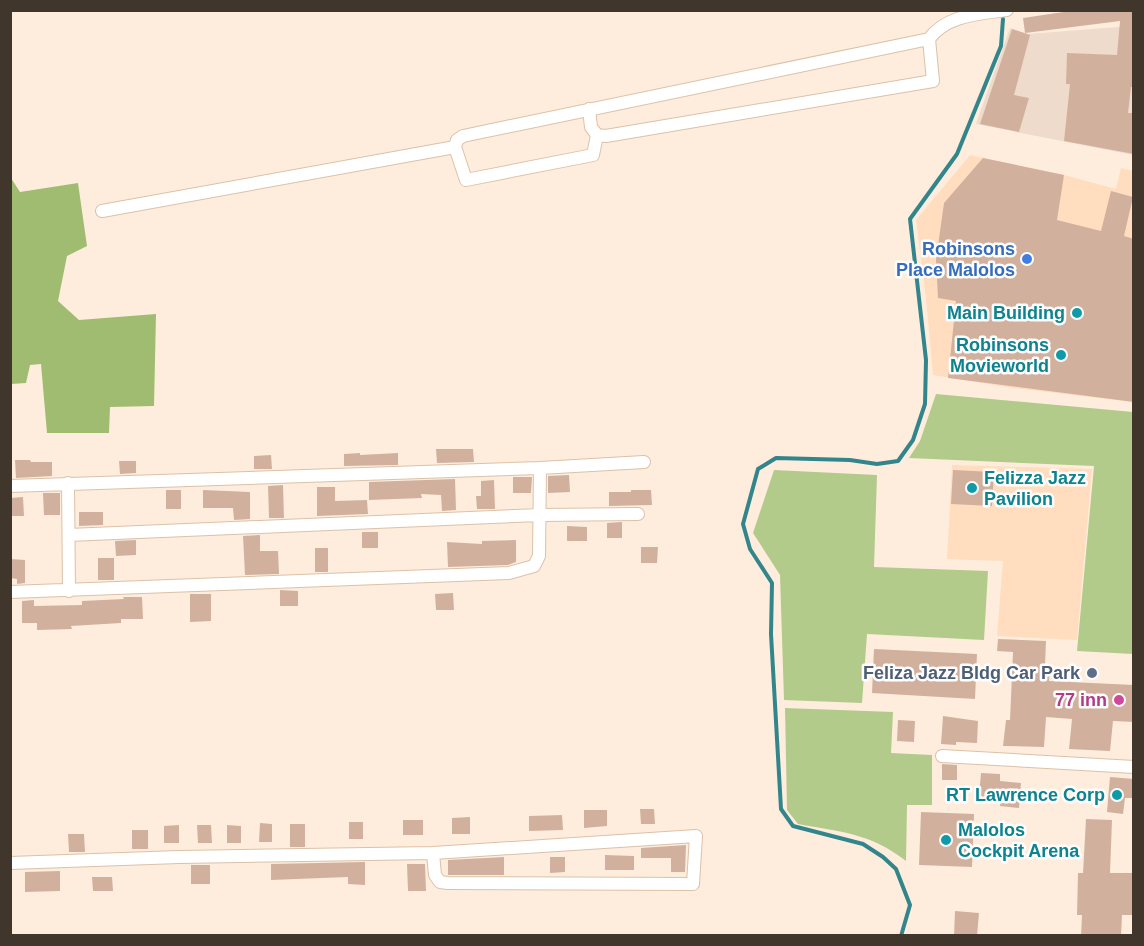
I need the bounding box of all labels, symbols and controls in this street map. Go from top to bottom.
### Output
place label: Robinsons Place Malolos [896,239,1015,280]
marker: Robinsons Place Malolos [1020,252,1034,266]
place label: Main Building [947,303,1065,323]
marker: Main Building [1070,306,1084,320]
place label: Robinsons Movieworld [950,335,1049,376]
marker: Robinsons Movieworld [1054,348,1068,362]
place label: Felizza Jazz Pavilion [984,468,1086,509]
marker: Felizza Jazz Pavilion [965,481,979,495]
place label: Feliza Jazz Bldg Car Park [863,663,1081,683]
marker: Feliza Jazz Bldg Car Park [1085,666,1099,680]
place label: 77 inn [1055,690,1107,710]
marker: 77 inn [1112,693,1126,707]
place label: RT Lawrence Corp [946,785,1105,805]
marker: RT Lawrence Corp [1110,788,1124,802]
place label: Malolos Cockpit Arena [958,820,1080,861]
marker: Malolos Cockpit Arena [939,833,953,847]

